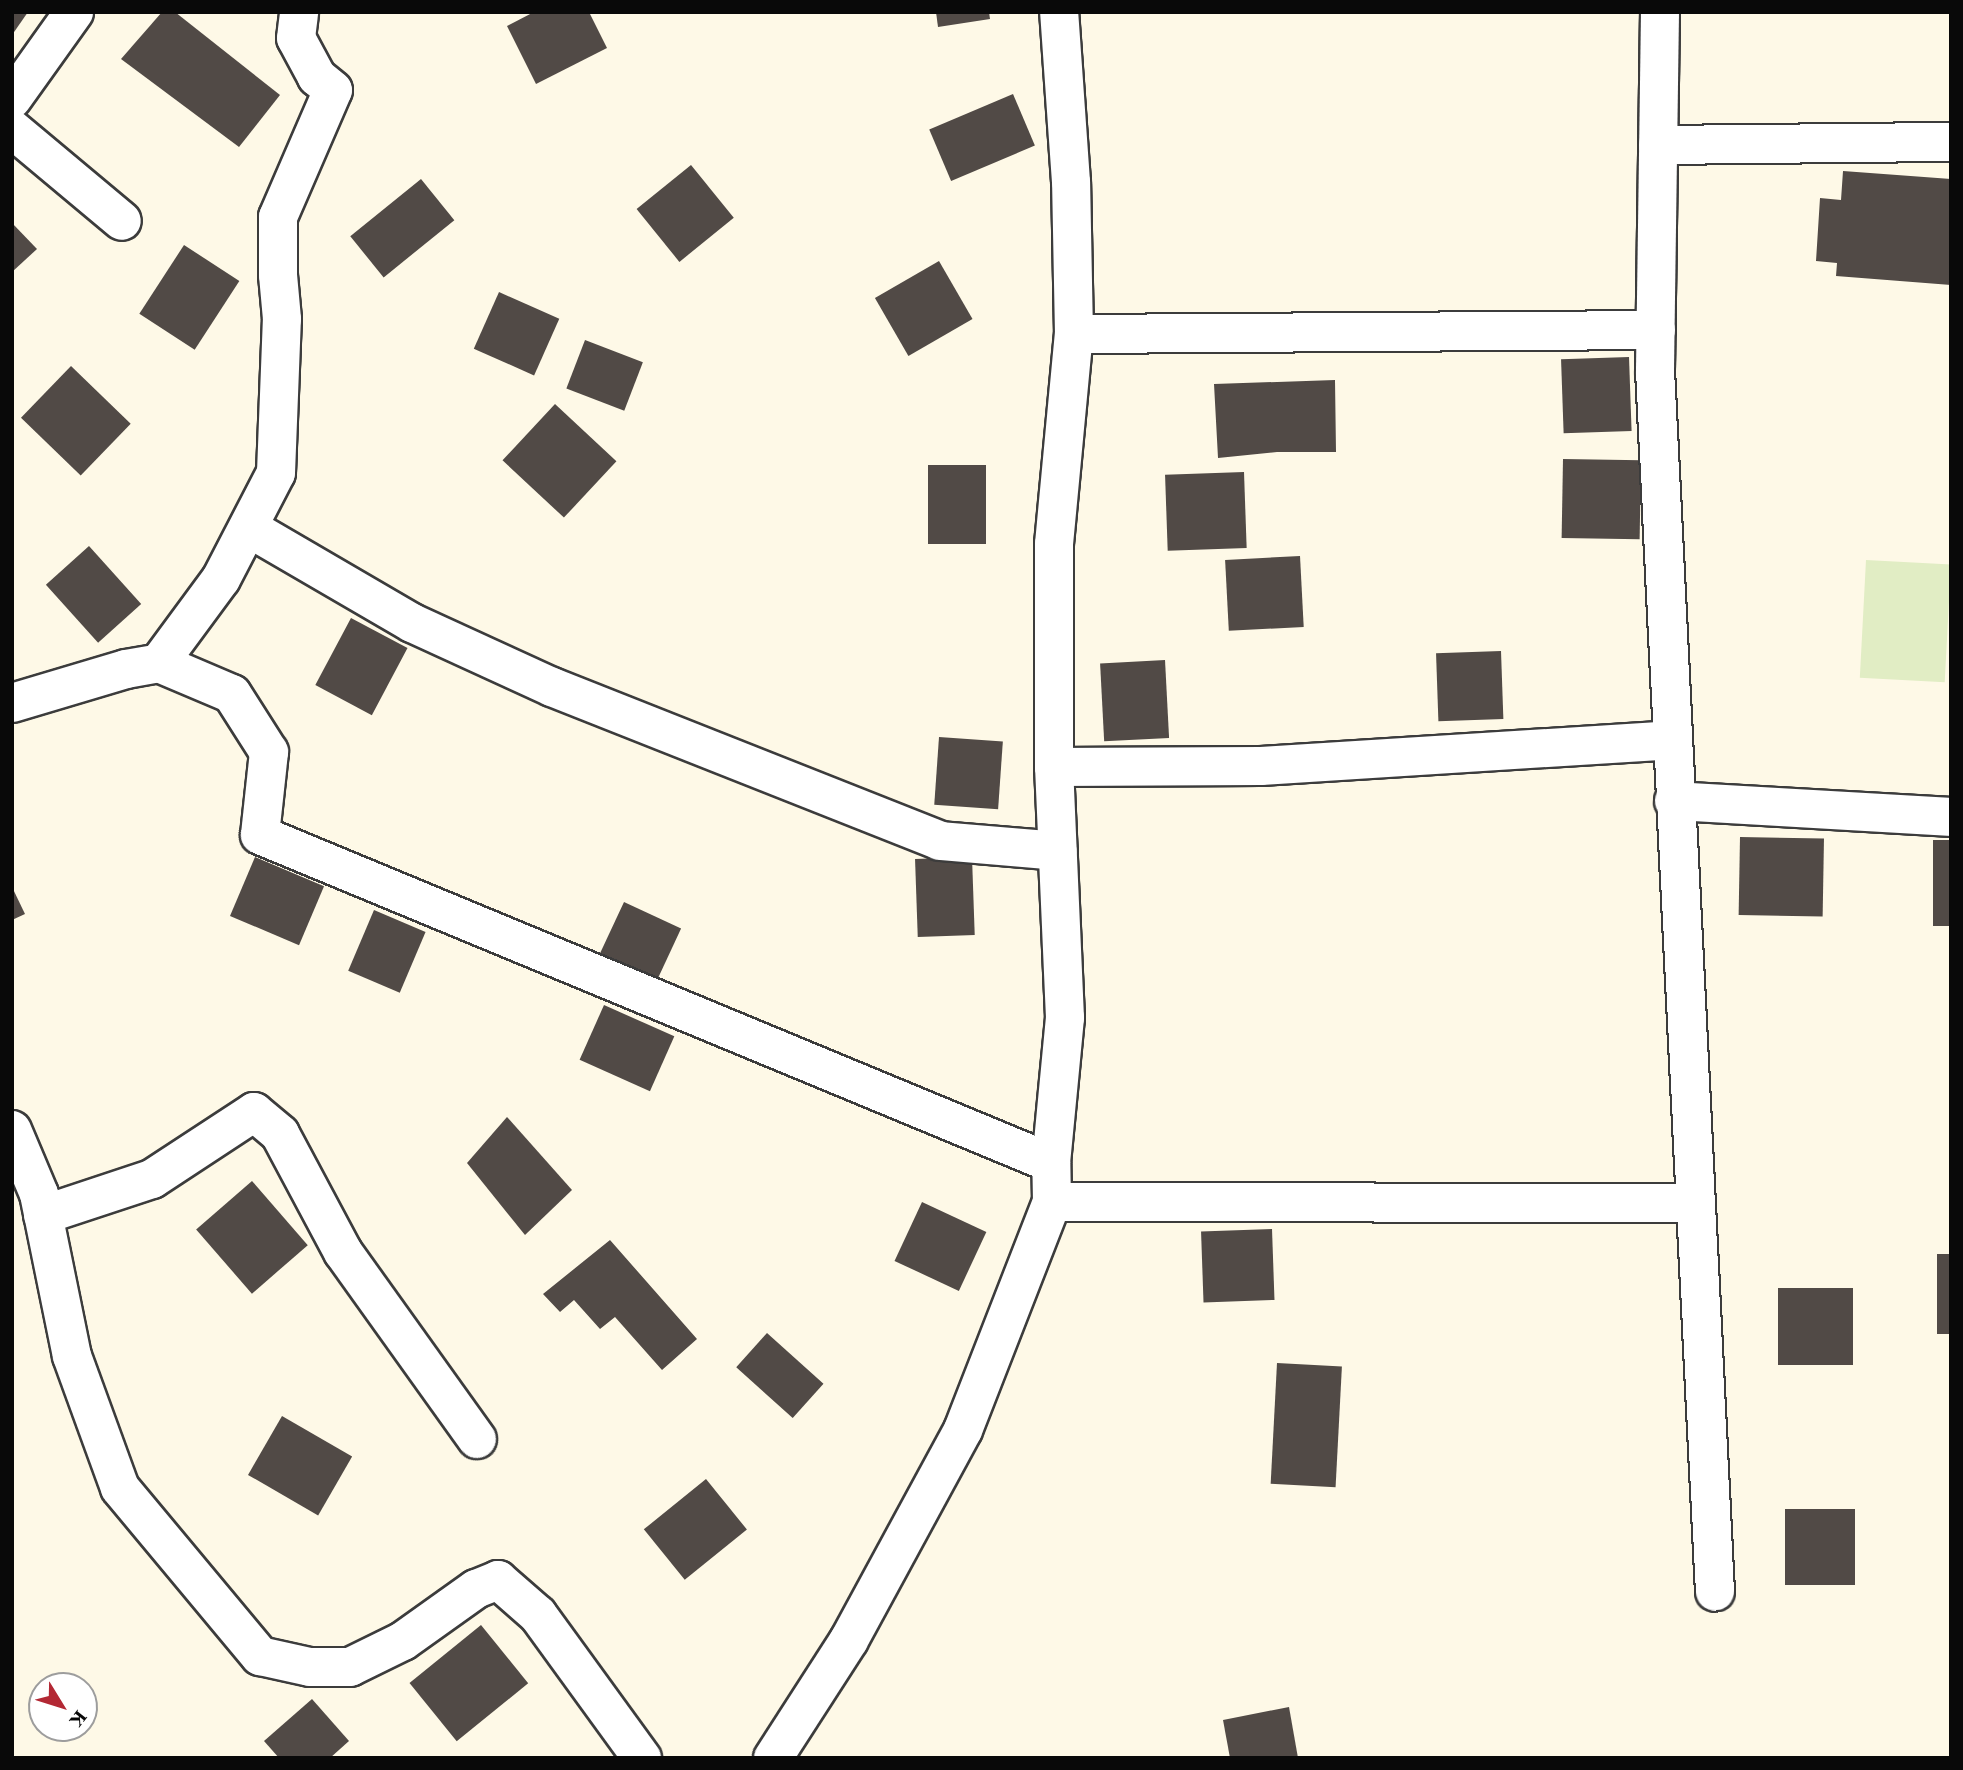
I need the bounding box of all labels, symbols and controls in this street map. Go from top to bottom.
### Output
north arrow [28,1672,98,1742]
text: K [66,1707,91,1731]

